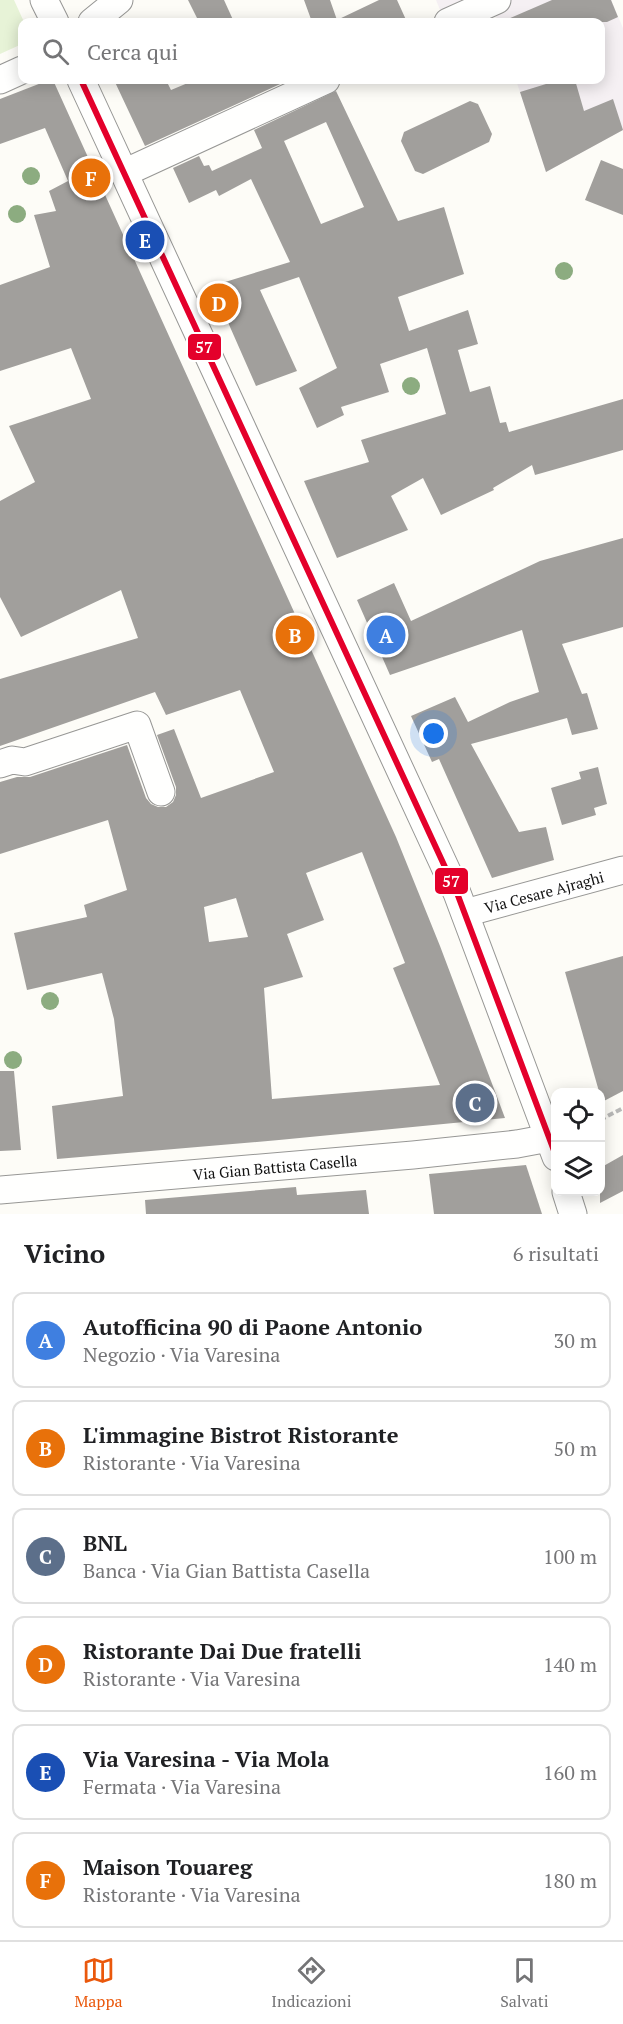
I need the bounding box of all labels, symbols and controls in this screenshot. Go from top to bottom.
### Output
search box [18,18,605,84]
icon: search [39,35,72,68]
text: Cerca qui [87,37,178,66]
pin: F [72,156,110,201]
pin: E [126,218,164,262]
pin: D [200,280,238,326]
line badge: 57 [187,333,222,361]
text: 57 [195,336,213,358]
pin: B [276,612,314,658]
pin: A [366,612,406,658]
your location [419,719,448,748]
street label: Via Cesare Ajraghi [482,866,606,918]
line badge: 57 [434,867,469,895]
text: 57 [442,870,460,892]
pin: C [456,1080,494,1126]
map controls [551,1088,605,1196]
button: locate [551,1088,605,1142]
button: layers [551,1142,605,1196]
street label: Via Gian Battista Casella [192,1150,358,1184]
text: Vicino [24,1236,105,1270]
text: 6 risultati [513,1240,599,1267]
text: Autofficina 90 di Paone Antonio [83,1312,422,1341]
text: A [38,1327,53,1354]
text: 30 m [554,1327,597,1354]
text: Negozio · Via Varesina [83,1341,280,1368]
text: L'immagine Bistrot Ristorante [83,1420,399,1449]
text: B [39,1435,52,1462]
text: 50 m [554,1435,597,1462]
text: Ristorante · Via Varesina [83,1449,301,1476]
text: BNL [83,1528,127,1557]
text: C [39,1543,52,1570]
text: 100 m [543,1543,597,1570]
text: Banca · Via Gian Battista Casella [83,1557,370,1584]
text: Ristorante Dai Due fratelli [83,1636,362,1665]
text: D [38,1651,53,1678]
text: 140 m [543,1651,597,1678]
text: Ristorante · Via Varesina [83,1665,301,1692]
text: Via Varesina - Via Mola [83,1744,330,1773]
text: E [39,1759,52,1786]
text: 160 m [543,1759,597,1786]
text: Fermata · Via Varesina [83,1773,281,1800]
text: Maison Touareg [83,1852,252,1881]
text: F [40,1867,51,1894]
text: 180 m [543,1867,597,1894]
text: Ristorante · Via Varesina [83,1881,301,1908]
tab: Mappa [74,1954,123,2012]
tab: Indicazioni [271,1954,351,2012]
tab: Salvati [500,1954,549,2012]

